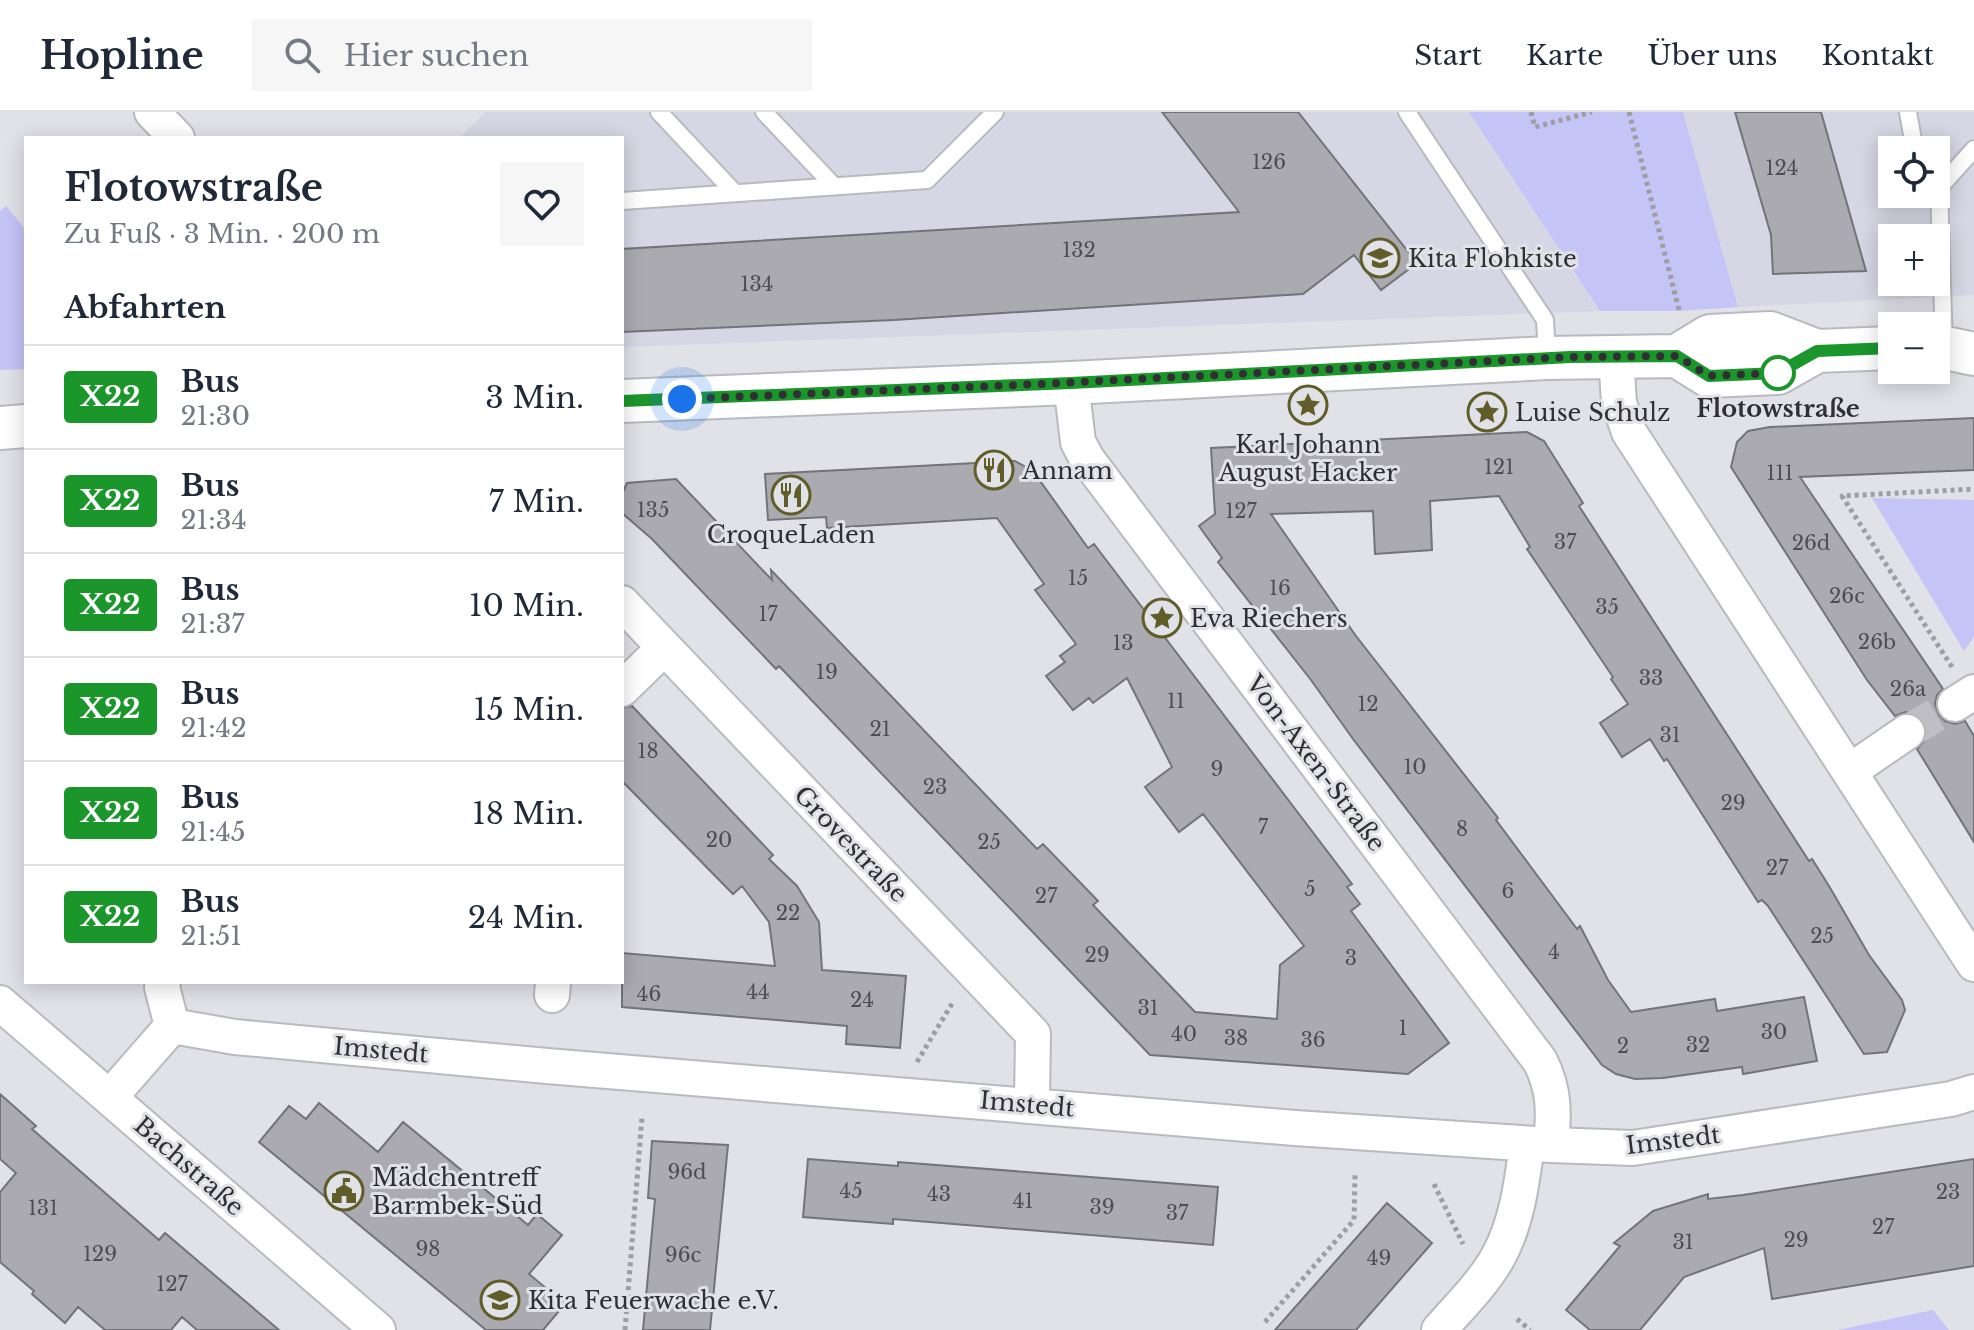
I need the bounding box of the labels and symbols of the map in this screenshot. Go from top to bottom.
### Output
house number: 126 [1252,150,1286,174]
house number: 124 [1766,156,1798,180]
school or university icon: Kita Flohkiste [1359,237,1401,279]
house number: 132 [1062,238,1096,262]
place label: Kita Flohkiste [1408,244,1577,273]
house number: 134 [741,272,773,296]
marker: Flotowstraße [1761,356,1795,390]
your location [662,379,702,419]
place icon: Karl Johann August Hacker [1287,384,1329,426]
place icon: Luise Schulz [1466,391,1508,433]
place label: Flotowstraße [1696,394,1860,423]
place label: Luise Schulz [1515,398,1670,427]
place label: Karl Johann August Hacker [1217,430,1398,487]
restaurant icon: Annam [973,449,1015,491]
house number: 121 [1484,455,1514,479]
place label: Annam [1021,456,1113,485]
house number: 111 [1767,461,1793,485]
restaurant icon: CroqueLaden [770,474,812,516]
house number: 135 [637,498,669,522]
house number: 127 [1225,499,1258,523]
place label: CroqueLaden [707,520,875,549]
house number: 37 [1554,530,1577,554]
house number: 26d [1792,531,1830,555]
house number: 15 [1068,566,1088,590]
house number: 16 [1269,576,1291,600]
house number: 26c [1829,584,1865,608]
house number: 35 [1595,595,1619,619]
place icon: Eva Riechers [1141,597,1183,639]
house number: 17 [759,602,778,626]
place label: Eva Riechers [1190,604,1348,633]
house number: 26b [1858,630,1896,654]
house number: 13 [1112,631,1134,655]
house number: 19 [816,660,838,684]
house number: 33 [1639,666,1663,690]
street label: Von-Axen-Straße [1240,668,1392,857]
house number: 26a [1890,677,1927,701]
house number: 11 [1167,689,1185,713]
house number: 12 [1357,692,1379,716]
house number: 21 [869,717,891,741]
house number: 31 [1659,723,1681,747]
house number: 18 [637,739,659,763]
house number: 10 [1403,755,1427,779]
house number: 9 [1211,757,1223,781]
house number: 23 [923,775,947,799]
street label: Grovestraße [788,780,914,908]
house number: 29 [1720,791,1746,815]
house number: 7 [1258,815,1269,839]
house number: 8 [1456,817,1468,841]
house number: 20 [706,828,732,852]
house number: 25 [977,830,1001,854]
house number: 27 [1766,856,1789,880]
house number: 5 [1304,877,1316,901]
house number: 6 [1502,879,1514,903]
house number: 27 [1035,884,1058,908]
house number: 22 [776,901,800,925]
house number: 25 [1810,924,1834,948]
house number: 4 [1548,940,1560,964]
house number: 29 [1084,943,1110,967]
house number: 3 [1345,946,1357,970]
house number: 44 [746,980,770,1004]
house number: 46 [637,982,661,1006]
house number: 24 [850,988,874,1012]
house number: 31 [1137,996,1159,1020]
house number: 1 [1399,1016,1407,1040]
house number: 30 [1761,1020,1787,1044]
house number: 40 [1171,1022,1197,1046]
house number: 38 [1224,1026,1248,1050]
house number: 36 [1300,1028,1326,1052]
street label: Imstedt [333,1031,429,1069]
house number: 32 [1686,1033,1710,1057]
house number: 2 [1617,1034,1629,1058]
street label: Imstedt [979,1085,1075,1123]
street label: Bachstraße [128,1110,250,1222]
street label: Imstedt [1624,1120,1722,1160]
house number: 96d [667,1160,707,1184]
place label: Mädchentreff Barmbek-Süd [372,1163,543,1220]
public building icon: Mädchentreff Barmbek-Süd [323,1170,365,1212]
house number: 45 [839,1179,863,1203]
house number: 23 [1936,1180,1960,1204]
house number: 43 [927,1182,951,1206]
house number: 41 [1013,1189,1033,1213]
house number: 39 [1089,1195,1115,1219]
house number: 131 [28,1196,58,1220]
house number: 37 [1166,1201,1189,1225]
house number: 27 [1872,1215,1895,1239]
house number: 29 [1783,1228,1809,1252]
house number: 31 [1672,1230,1694,1254]
house number: 98 [416,1237,440,1261]
house number: 129 [83,1242,117,1266]
house number: 96c [665,1243,701,1267]
house number: 49 [1367,1246,1391,1270]
house number: 127 [156,1272,189,1296]
school or university icon: Kita Feuerwache e.V. [479,1279,521,1321]
place label: Kita Feuerwache e.V. [528,1286,779,1315]

